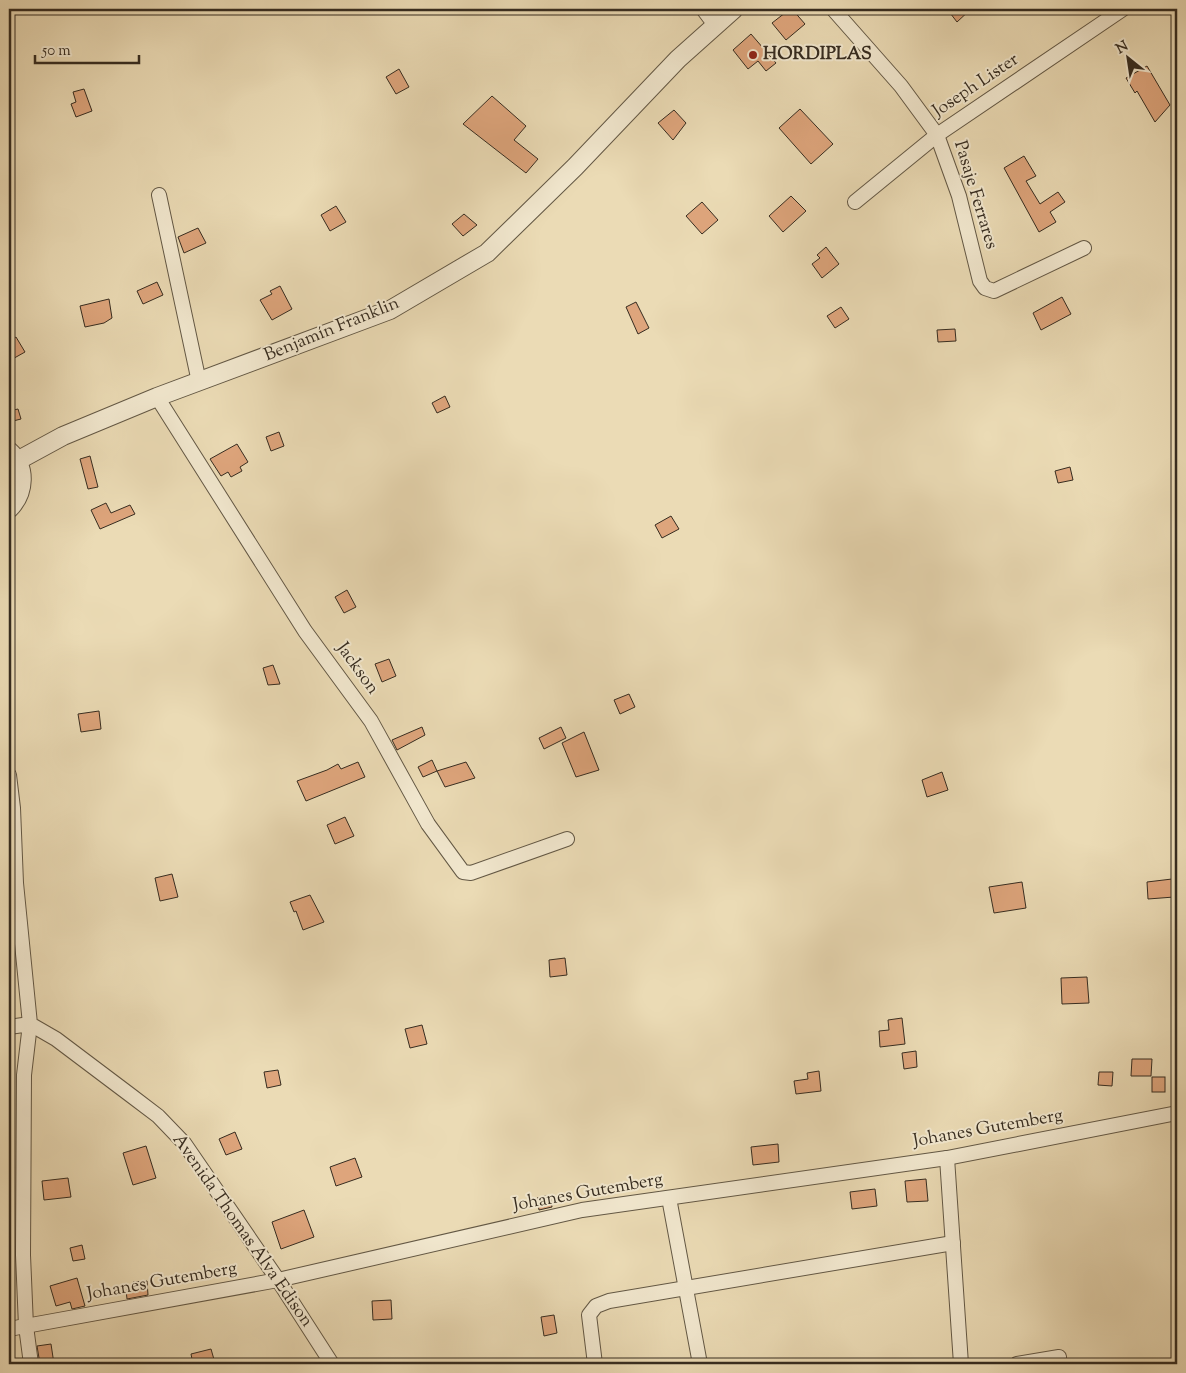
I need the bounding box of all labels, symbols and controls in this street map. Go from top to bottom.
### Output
scale bar [35,32,139,64]
north arrow [1104,32,1154,82]
text: N [1113,37,1132,60]
text: 50 m [41,41,71,62]
place label: HORDIPLAS [763,42,872,68]
street label: Joseph Lister [927,47,1025,125]
marker: HORDIPLAS [747,49,759,61]
street label: Pasaje Ferrares [946,137,1004,253]
street label: Benjamín Franklin [260,291,404,369]
street label: Jackson [329,637,385,701]
street label: Johanes Gutemberg [910,1103,1065,1155]
street label: Avenida Thomas Alva Edison [165,1129,319,1333]
street label: Johanes Gutemberg [510,1167,665,1219]
street label: Johanes Gutemberg [84,1256,239,1308]

